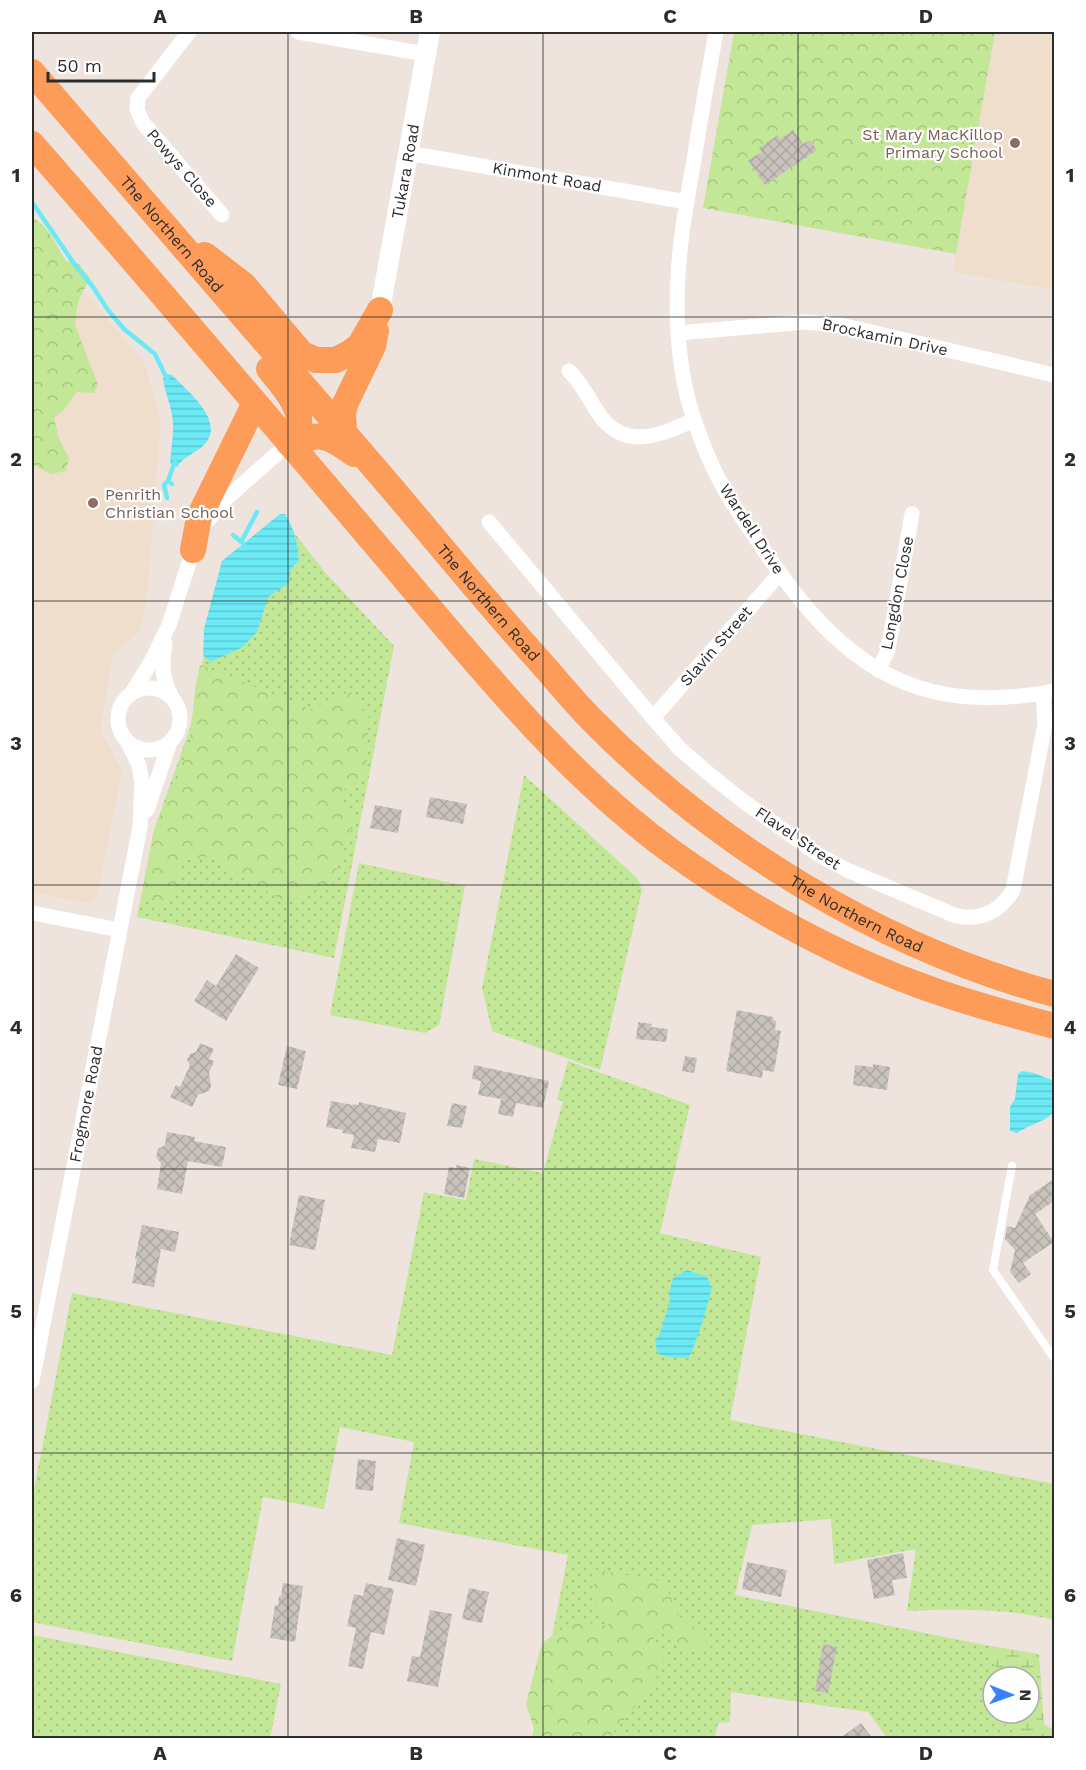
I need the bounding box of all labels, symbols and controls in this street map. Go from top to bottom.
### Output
text: A [153,4,167,28]
text: B [409,4,423,28]
text: C [663,4,677,28]
text: D [919,4,933,28]
scale bar [48,45,154,83]
text: 50 m [57,55,102,76]
street label: Tukara Road [387,122,423,220]
street label: Powys Close [143,125,221,211]
place label: St Mary MacKillop Primary School [862,125,1003,162]
marker: St Mary MacKillop Primary School [1008,136,1022,150]
street label: Kinmont Road [491,158,603,196]
text: 1 [12,163,20,187]
text: 1 [1066,163,1074,187]
street label: The Northern Road [116,172,228,296]
street label: Brockamin Drive [820,314,950,360]
text: 2 [10,447,22,471]
text: 2 [1064,447,1076,471]
street label: Wardell Drive [716,480,788,578]
place label: Penrith Christian School [105,485,234,522]
marker: Penrith Christian School [86,496,100,510]
street label: Longdon Close [877,535,917,651]
street label: The Northern Road [433,540,544,665]
street label: Slavin Street [676,602,756,690]
text: 3 [10,731,22,755]
text: 3 [1064,731,1076,755]
street label: Flavel Street [752,802,845,874]
street label: The Northern Road [786,871,926,956]
text: 4 [10,1015,23,1039]
text: 4 [1064,1015,1077,1039]
street label: Frogmore Road [65,1044,107,1164]
text: 5 [10,1299,22,1323]
text: 5 [1064,1299,1076,1323]
text: 6 [10,1583,22,1607]
text: 6 [1064,1583,1076,1607]
north arrow [981,1665,1041,1725]
text: N [1016,1689,1035,1701]
text: A [153,1741,167,1765]
text: B [409,1741,423,1765]
text: C [663,1741,677,1765]
text: D [919,1741,933,1765]

